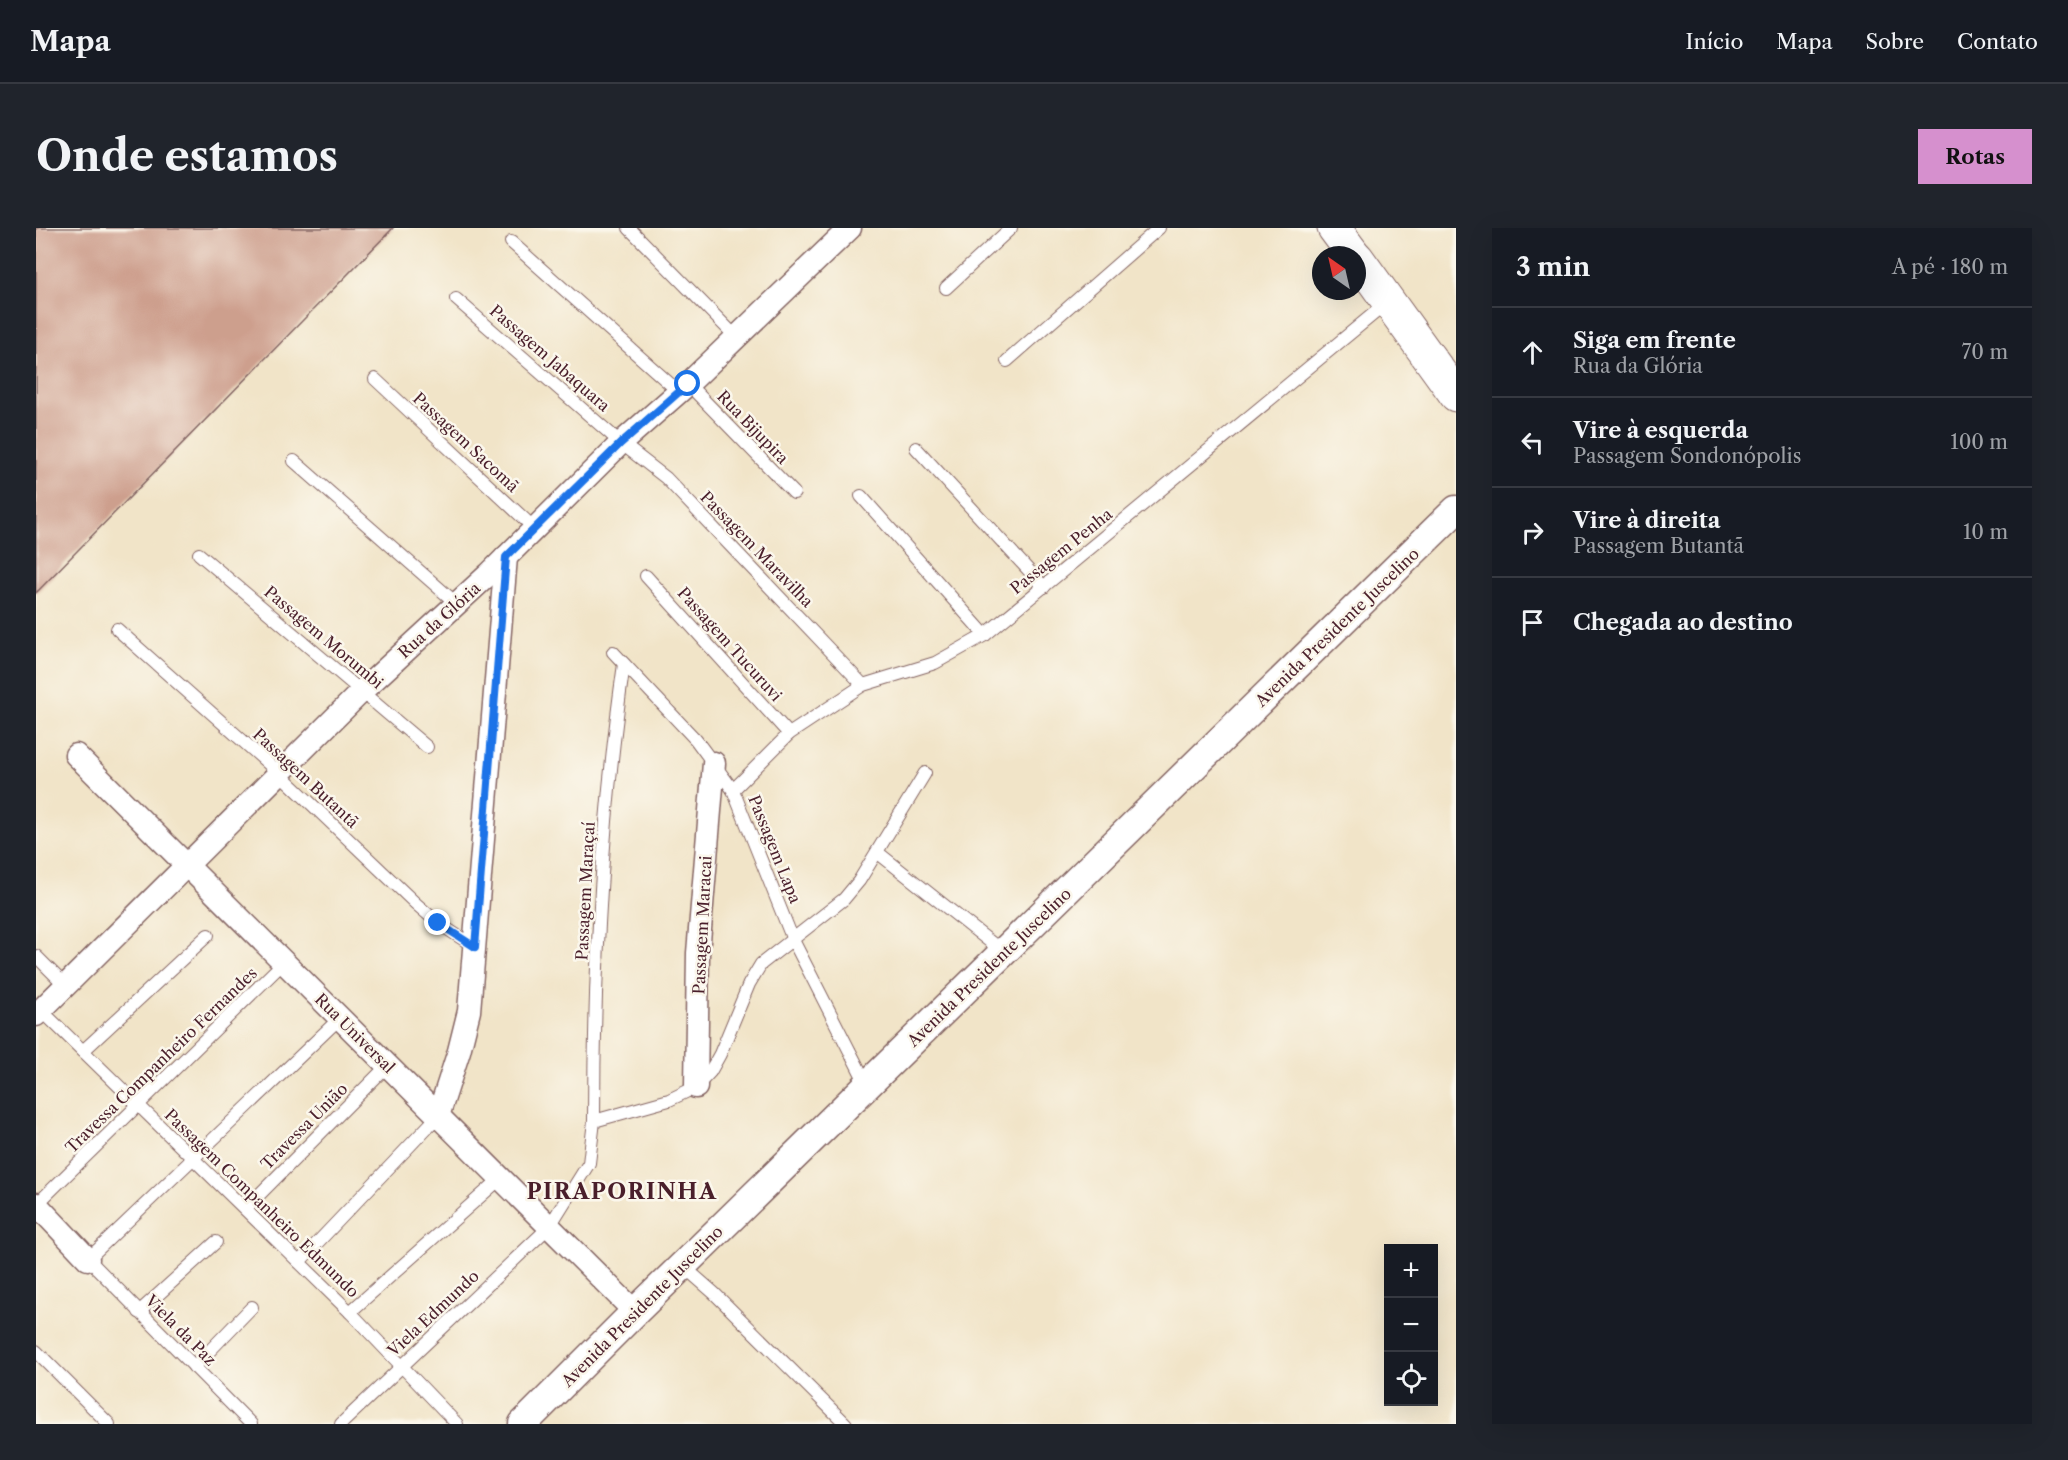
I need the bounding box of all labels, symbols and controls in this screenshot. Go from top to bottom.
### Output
text: Mapa [30,24,111,58]
text: Início [1686,29,1743,54]
text: Mapa [1776,29,1833,54]
text: Sobre [1866,29,1924,54]
text: Contato [1957,29,2038,54]
button: Rotas [1918,129,2032,184]
text: Onde estamos [36,130,338,182]
north arrow [1312,246,1366,300]
text: 3 min [1516,251,1590,283]
text: A pé · 180 m [1892,255,2008,279]
street label: Passagem Jabaquara [486,300,615,416]
text: Siga em frente [1573,327,1736,354]
icon: ahead [1516,336,1549,369]
text: 70 m [1962,340,2008,364]
text: Rua da Glória [1573,354,1703,378]
route start [674,370,700,396]
street label: Rua Bijupira [713,386,793,468]
street label: Passagem Sacomã [409,388,523,496]
text: Vire à esquerda [1573,417,1748,444]
icon: left [1516,426,1549,459]
text: 100 m [1950,430,2008,454]
text: Passagem Sondonópolis [1573,444,1801,468]
street label: Passagem Maravilha [696,487,818,612]
street label: Passagem Penha [1006,503,1116,598]
text: Vire à direita [1573,507,1720,534]
icon: right [1516,516,1549,549]
text: 10 m [1963,520,2008,544]
text: Passagem Butantã [1573,534,1744,558]
street label: Avenida Presidente Juscelino [1250,543,1423,711]
street label: Rua da Glória [394,577,485,662]
street label: Passagem Morumbi [260,581,388,693]
street label: Passagem Tucuruvi [673,583,787,705]
icon: arrive [1516,606,1549,639]
text: Chegada ao destino [1573,609,1793,636]
street label: Passagem Butantã [249,724,363,832]
street label: Passagem Lapa [744,792,806,907]
street label: Passagem Maraçaí [571,821,599,961]
street label: Passagem Maracai [688,855,716,995]
street label: Avenida Presidente Juscelino [902,883,1075,1051]
route end [424,909,450,935]
street label: Travessa Companheiro Fernandes [61,963,261,1157]
street label: Rua Universal [311,989,399,1077]
street label: Travessa União [256,1078,352,1174]
street label: Passagem Companheiro Edmundo [161,1105,364,1302]
district label: PIRAPORINHA [527,1178,717,1205]
street label: Avenida Presidente Juscelino [557,1221,727,1391]
map controls [1384,1244,1438,1406]
button: + [1384,1244,1438,1298]
street label: Viela Edmundo [382,1265,483,1361]
street label: Viela da Paz [141,1290,221,1370]
button: − [1384,1298,1438,1352]
button: locate [1384,1352,1438,1406]

